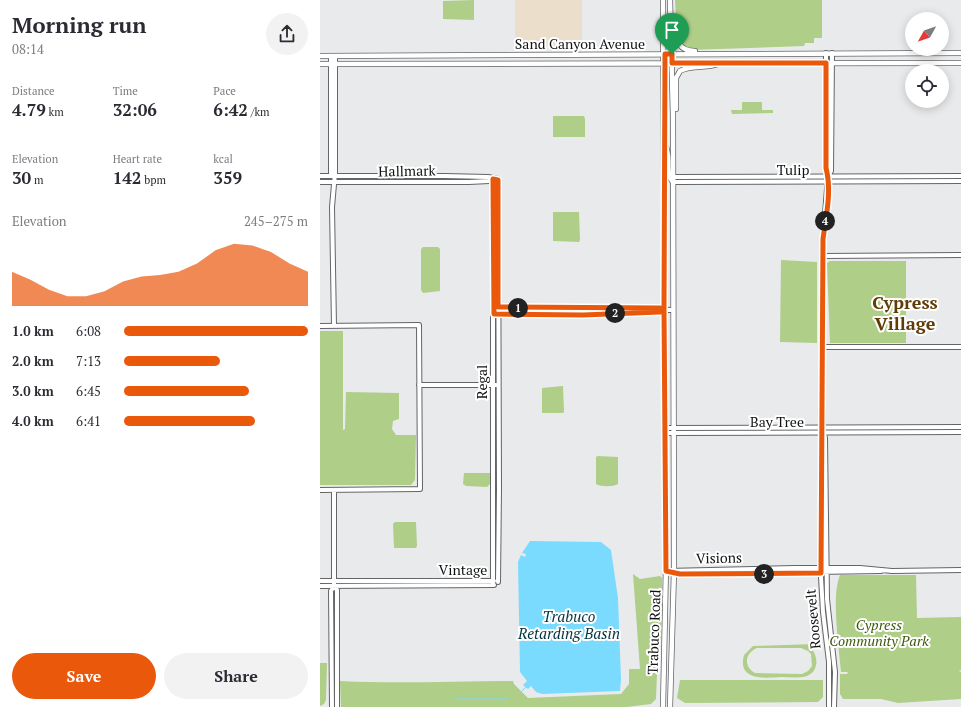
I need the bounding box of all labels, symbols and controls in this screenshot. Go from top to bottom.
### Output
text: Morning run [12,10,146,39]
north arrow [905,12,949,56]
map controls [905,12,949,108]
button: share [266,13,308,55]
pin [655,13,689,54]
icon: arrive [661,19,683,41]
street label: Sand Canyon Avenue [515,34,645,53]
text: 08:14 [12,40,44,58]
button: locate [905,64,949,108]
text: Distance [12,84,55,98]
text: Time [113,84,138,98]
text: Pace [213,84,236,98]
text: 4.79 [12,98,46,121]
text: 32:06 [113,98,157,121]
text: 6:42 [213,98,248,121]
text: km [46,105,64,119]
text: /km [248,105,270,119]
text: Elevation [12,152,58,166]
text: Heart rate [113,152,162,166]
text: kcal [213,152,233,166]
street label: Hallmark [378,160,437,180]
street label: Tulip [777,160,809,179]
text: 30 [12,166,31,189]
text: 142 [113,166,141,189]
text: 359 [213,166,242,189]
text: m [31,173,43,187]
text: bpm [141,173,166,187]
pin: 4 [815,211,835,231]
text: Elevation [12,212,67,230]
text: 245–275 m [244,212,308,230]
text: 4 [822,214,828,228]
district label: Cypress Village [872,290,938,335]
pin: 1 [508,298,528,318]
text: 1 [515,301,521,315]
pin: 2 [605,303,625,323]
text: 2 [612,306,618,320]
text: 1.0 km [12,322,54,340]
text: 6:08 [76,322,101,340]
text: 2.0 km [12,352,54,370]
text: 7:13 [76,352,101,370]
street label: Regal [472,365,491,399]
text: 3.0 km [12,382,54,400]
text: 6:45 [76,382,101,400]
text: 4.0 km [12,412,54,430]
text: 6:41 [76,412,101,430]
street label: Bay Tree [750,412,804,431]
street label: Visions [696,548,742,567]
street label: Vintage [439,560,487,579]
pin: 3 [754,564,774,584]
text: 3 [761,567,767,581]
street label: Roosevelt [800,587,825,650]
street label: Trabuco Road [643,589,664,675]
water label: Trabuco Retarding Basin [517,606,620,643]
park label: Cypress Community Park [829,615,929,650]
button: Save [12,653,156,699]
button: Share [164,653,308,699]

